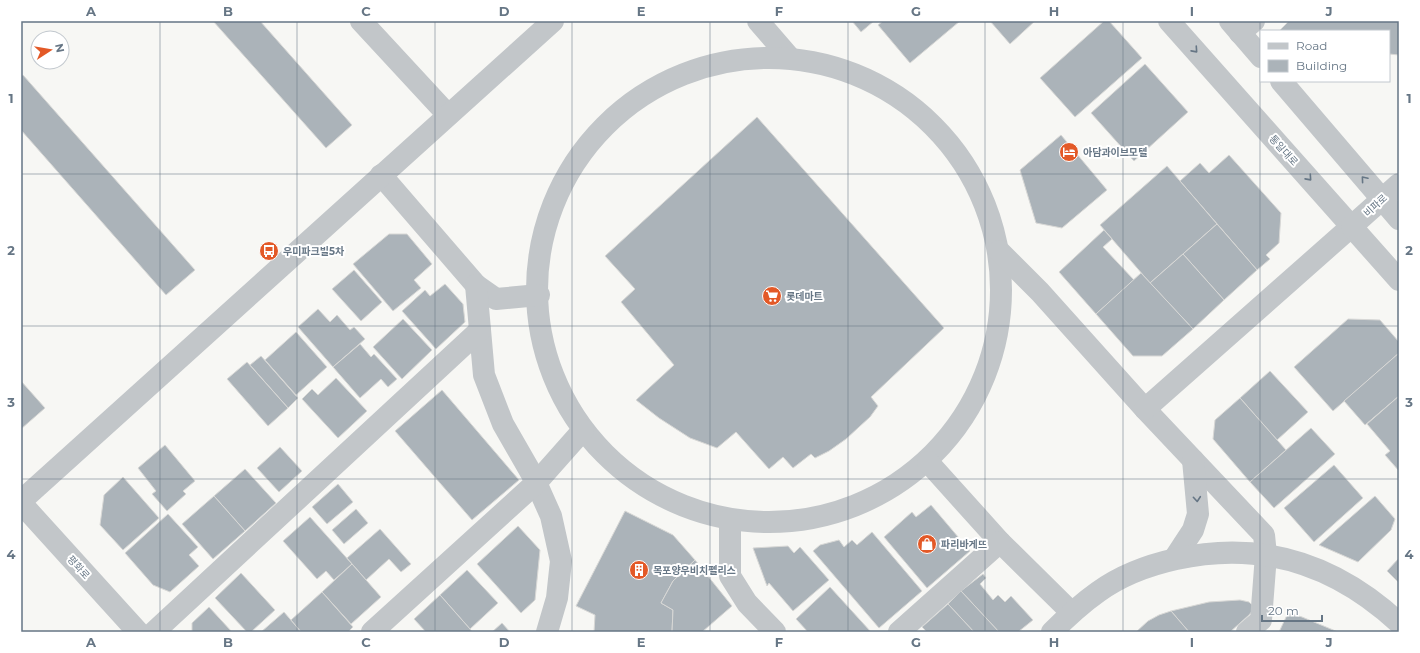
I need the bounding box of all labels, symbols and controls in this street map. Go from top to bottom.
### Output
text: A [85,3,97,19]
text: B [223,3,233,19]
text: C [361,3,371,19]
text: D [499,3,510,19]
text: E [637,3,646,19]
text: F [775,3,783,19]
text: G [911,3,921,19]
text: H [1049,3,1059,19]
text: I [1190,3,1194,19]
text: J [1324,3,1333,19]
north arrow [30,30,70,70]
legend [1260,30,1390,82]
text: Road [1296,38,1327,53]
text: N [52,42,68,54]
one-way arrow [1190,45,1197,53]
text: Building [1296,58,1347,73]
text: 1 [8,90,14,106]
text: 1 [1406,90,1412,106]
street label: 통일대로 [1266,132,1301,168]
hotel icon: 아담과이브모텔 [1058,141,1080,163]
place label: 아담과이브모텔 [1083,146,1147,159]
one-way arrow [1305,173,1312,181]
one-way arrow [1362,176,1369,184]
street label: 비파로 [1361,191,1390,219]
bus stop icon: 우미파크빌5차 [258,240,280,262]
text: 2 [7,242,15,258]
text: 2 [1405,242,1413,258]
place label: 우미파크빌5차 [283,245,345,258]
supermarket icon: 롯데마트 [761,285,783,307]
place label: 롯데마트 [786,290,823,303]
text: 3 [6,394,15,410]
text: 3 [1404,394,1413,410]
one-way arrow [1192,496,1201,502]
shop icon: 파리바게뜨 [916,533,938,555]
place label: 파리바게뜨 [941,538,987,551]
text: 4 [7,546,16,562]
text: 4 [1405,546,1414,562]
street label: 평화로 [65,553,93,582]
building icon: 목포양우비치펠리스 [628,559,650,581]
place label: 목포양우비치펠리스 [653,564,736,577]
scale bar [1262,597,1322,623]
text: 20 m [1268,603,1299,618]
text: A [85,634,97,650]
text: B [223,634,233,650]
text: C [361,634,371,650]
text: D [499,634,510,650]
text: E [637,634,646,650]
text: F [775,634,783,650]
text: G [911,634,921,650]
text: H [1049,634,1059,650]
text: I [1190,634,1194,650]
text: J [1324,634,1333,650]

